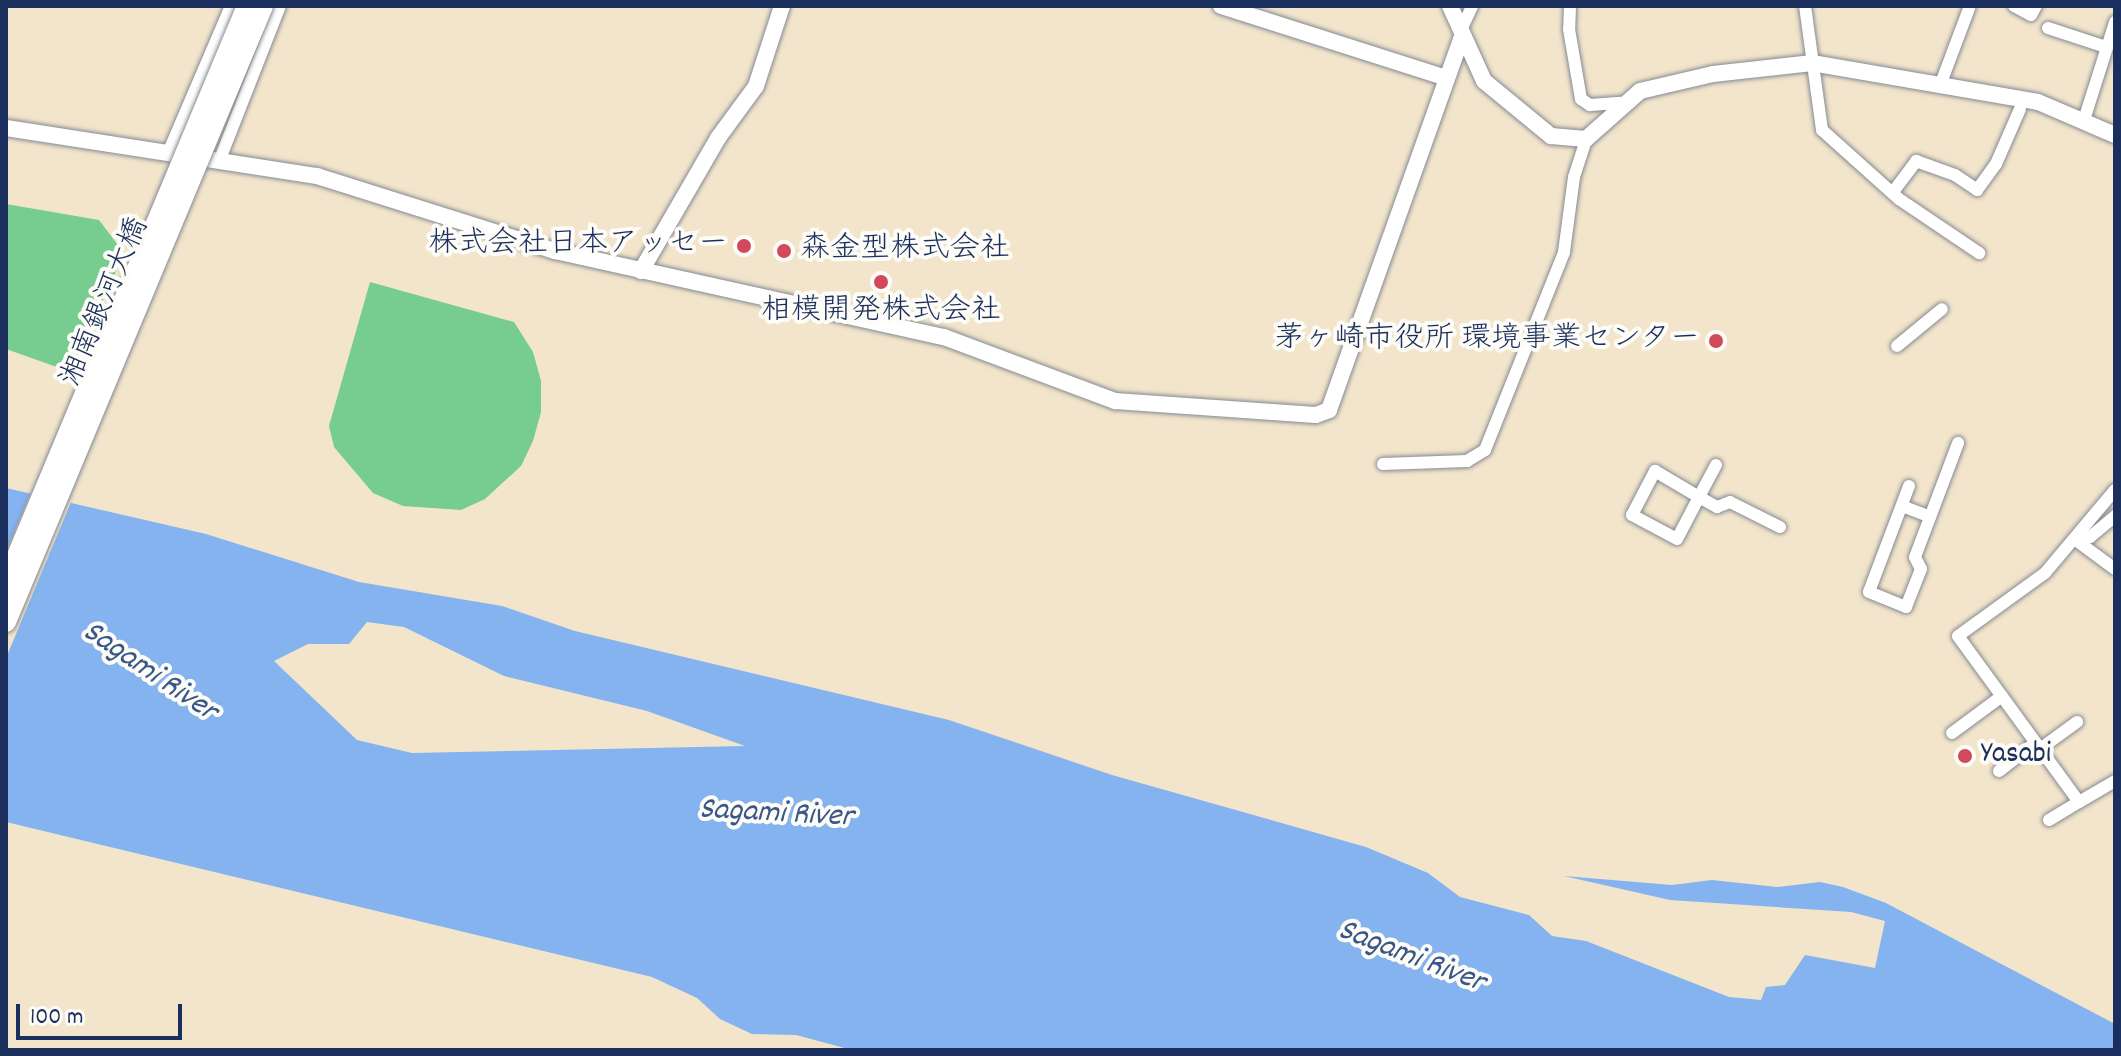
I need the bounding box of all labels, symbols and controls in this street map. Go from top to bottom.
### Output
street label: 湘南銀河大橋 [55,213,159,393]
place label: 株式会社日本アッセー [428,228,728,264]
place label: 森金型株式会社 [800,233,1010,269]
marker: 株式会社日本アッセー [735,237,753,255]
marker: 森金型株式会社 [775,242,793,260]
marker: 相模開発株式会社 [872,273,890,291]
place label: 相模開発株式会社 [761,295,1001,331]
place label: 茅ヶ崎市役所 環境事業センター [1273,323,1700,359]
marker: 茅ヶ崎市役所 環境事業センター [1707,332,1725,350]
water label: Sagami River [74,614,224,732]
place label: Yasabi [1981,738,2051,774]
marker: Yasabi [1956,747,1974,765]
water label: Sagami River [698,792,854,838]
water label: Sagami River [1332,912,1490,1004]
scale bar [20,988,186,1038]
text: 100 m [30,1001,83,1035]

